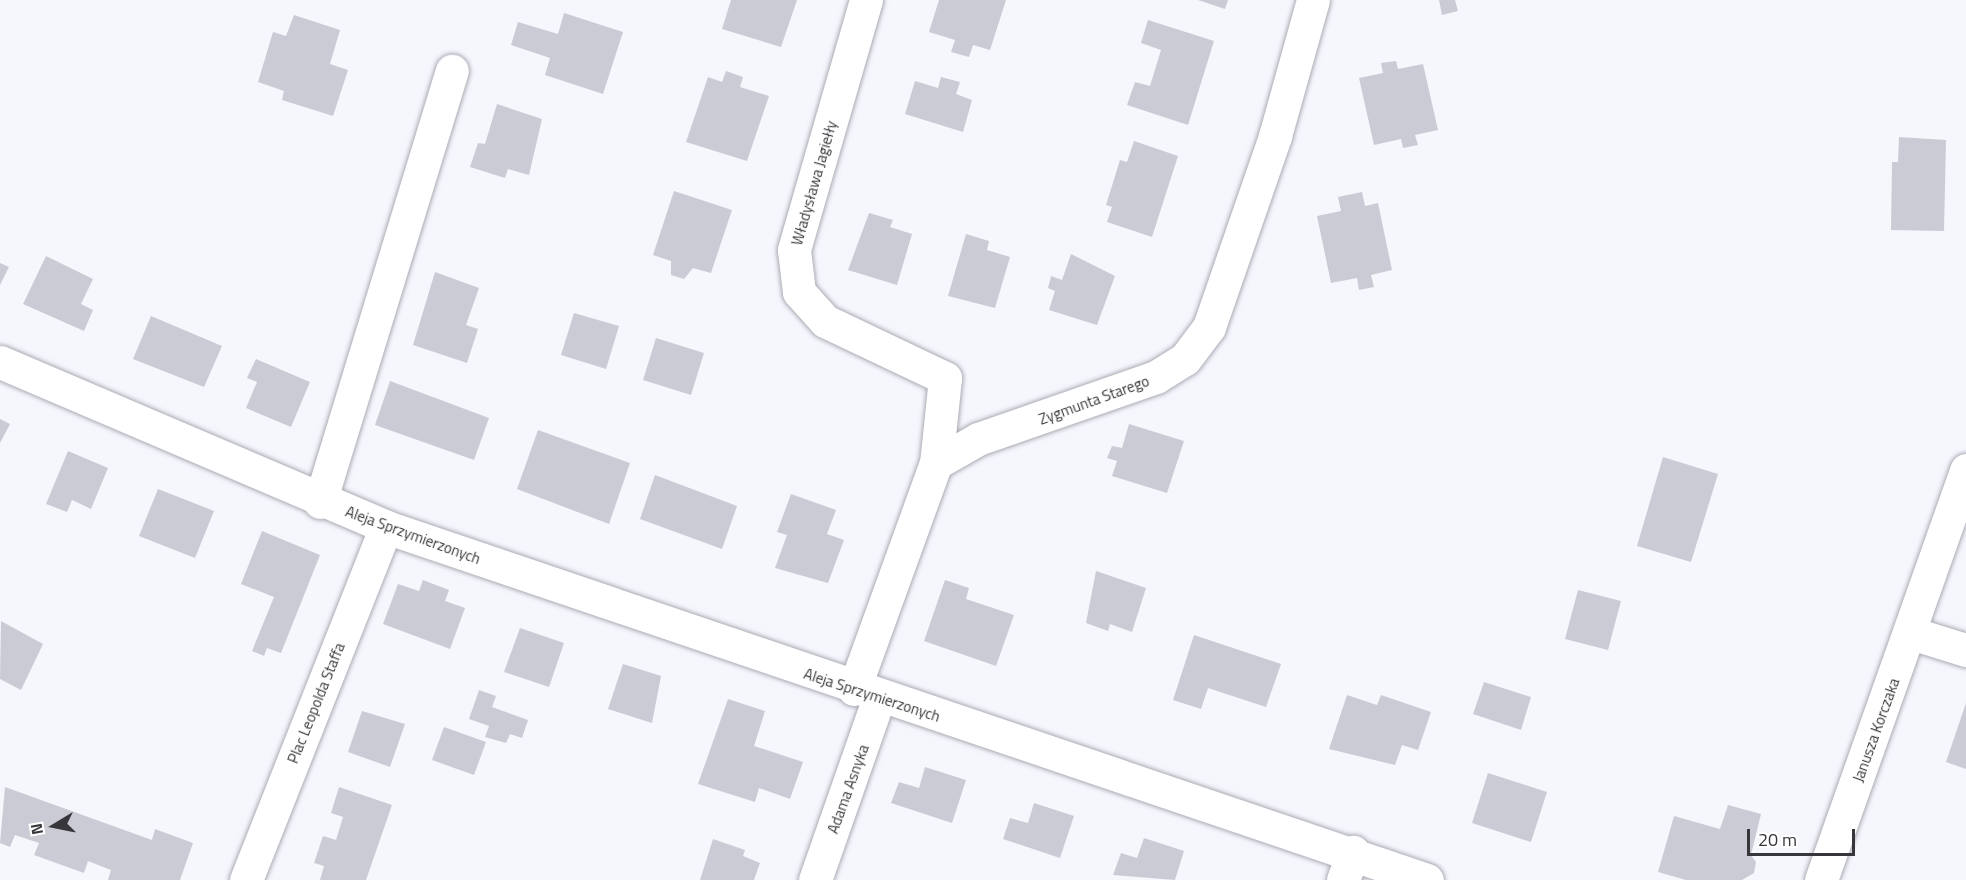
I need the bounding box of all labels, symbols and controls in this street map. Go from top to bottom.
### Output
street label: Władysława Jagiełły [788,119,840,247]
street label: Zygmunta Starego [1036,372,1152,428]
street label: Aleja Sprzymierzonych [343,502,483,568]
street label: Plac Leopolda Staffa [284,640,348,766]
street label: Aleja Sprzymierzonych [802,664,942,726]
street label: Janusza Korczaka [1849,676,1903,784]
street label: Adama Asnyka [824,742,872,836]
north arrow [24,796,84,856]
scale bar [1750,817,1858,855]
text: N [23,822,49,837]
text: 20 m [1758,826,1797,853]

